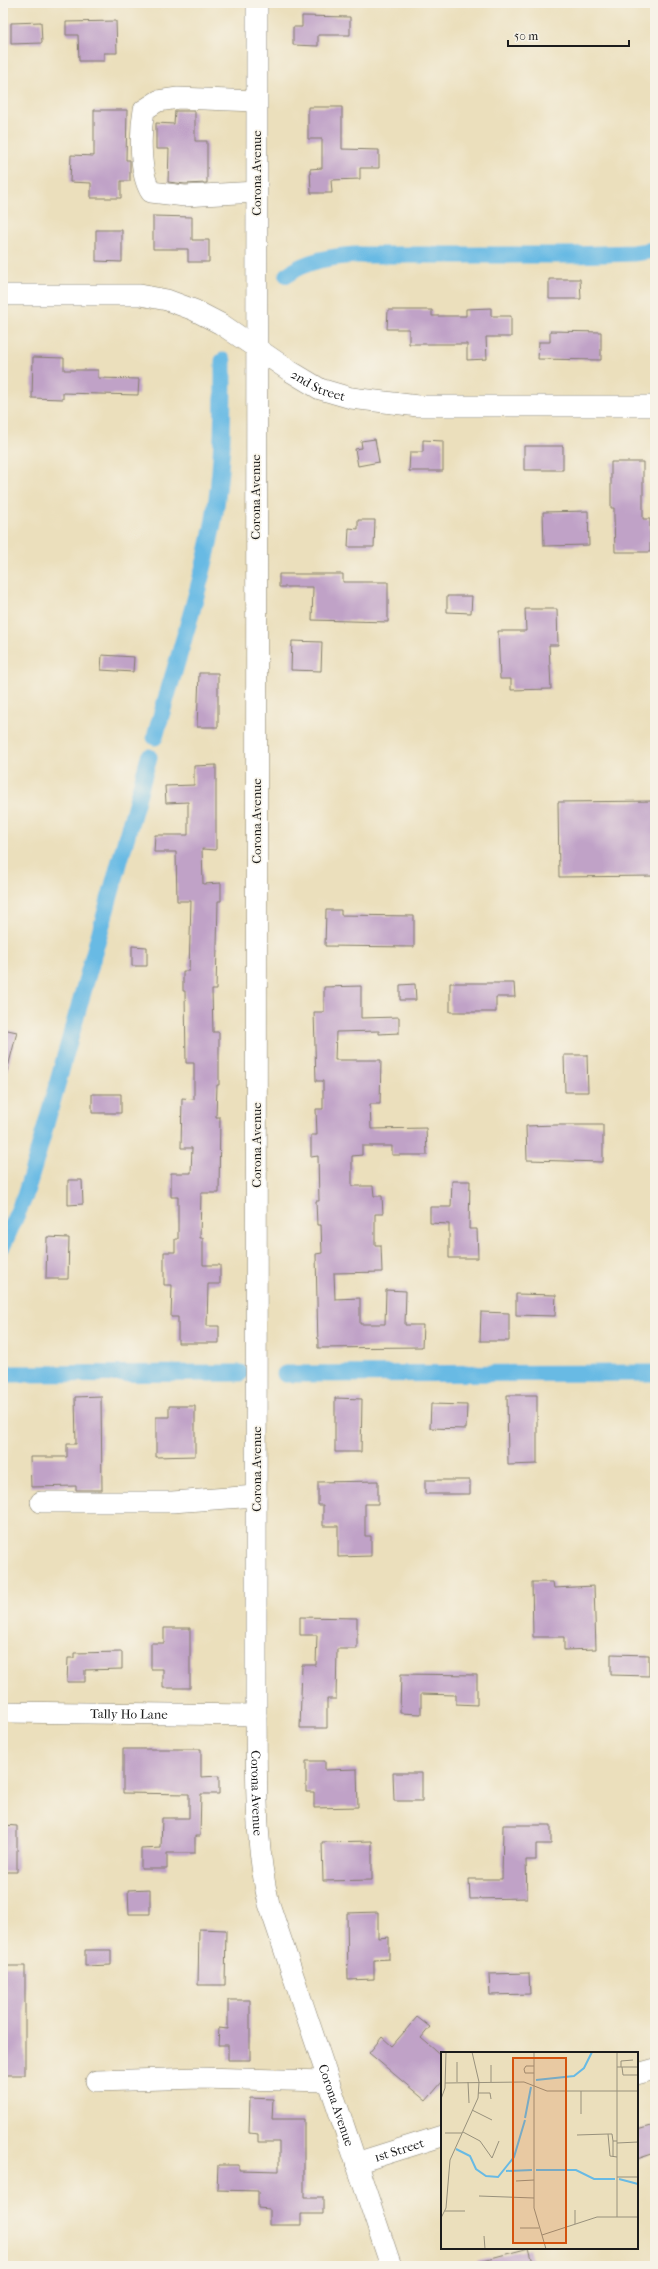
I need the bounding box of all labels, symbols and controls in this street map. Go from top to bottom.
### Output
scale bar [508,22,629,48]
text: 50 m [514,29,538,43]
street label: Corona Avenue [249,130,264,216]
street label: 2nd Street [288,366,347,404]
street label: Corona Avenue [248,454,263,540]
street label: Corona Avenue [249,778,264,864]
street label: Corona Avenue [249,1102,264,1188]
street label: Corona Avenue [249,1426,264,1512]
street label: Tally Ho Lane [90,1706,168,1722]
street label: Corona Avenue [248,1750,266,1837]
inset map [441,2052,638,2249]
street label: Corona Avenue [315,2062,357,2149]
street label: 1st Street [372,2135,426,2165]

